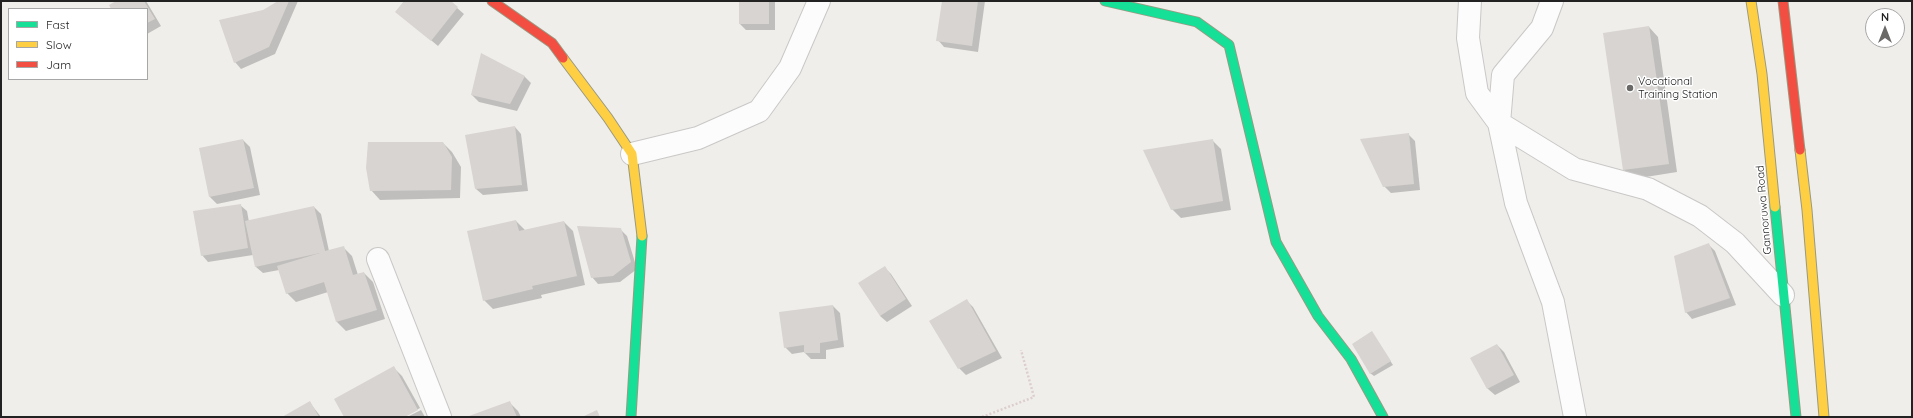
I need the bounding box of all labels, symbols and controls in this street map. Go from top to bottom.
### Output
legend [8,8,148,80]
north arrow [1865,8,1905,48]
text: N [1881,10,1889,24]
text: Fast [46,17,70,32]
text: Slow [46,37,72,52]
text: Jam [46,57,71,72]
place label: Vocational Training Station [1638,75,1718,101]
marker: Vocational Training Station [1625,83,1635,93]
street label: Gannoruwa Road [1754,165,1774,255]

